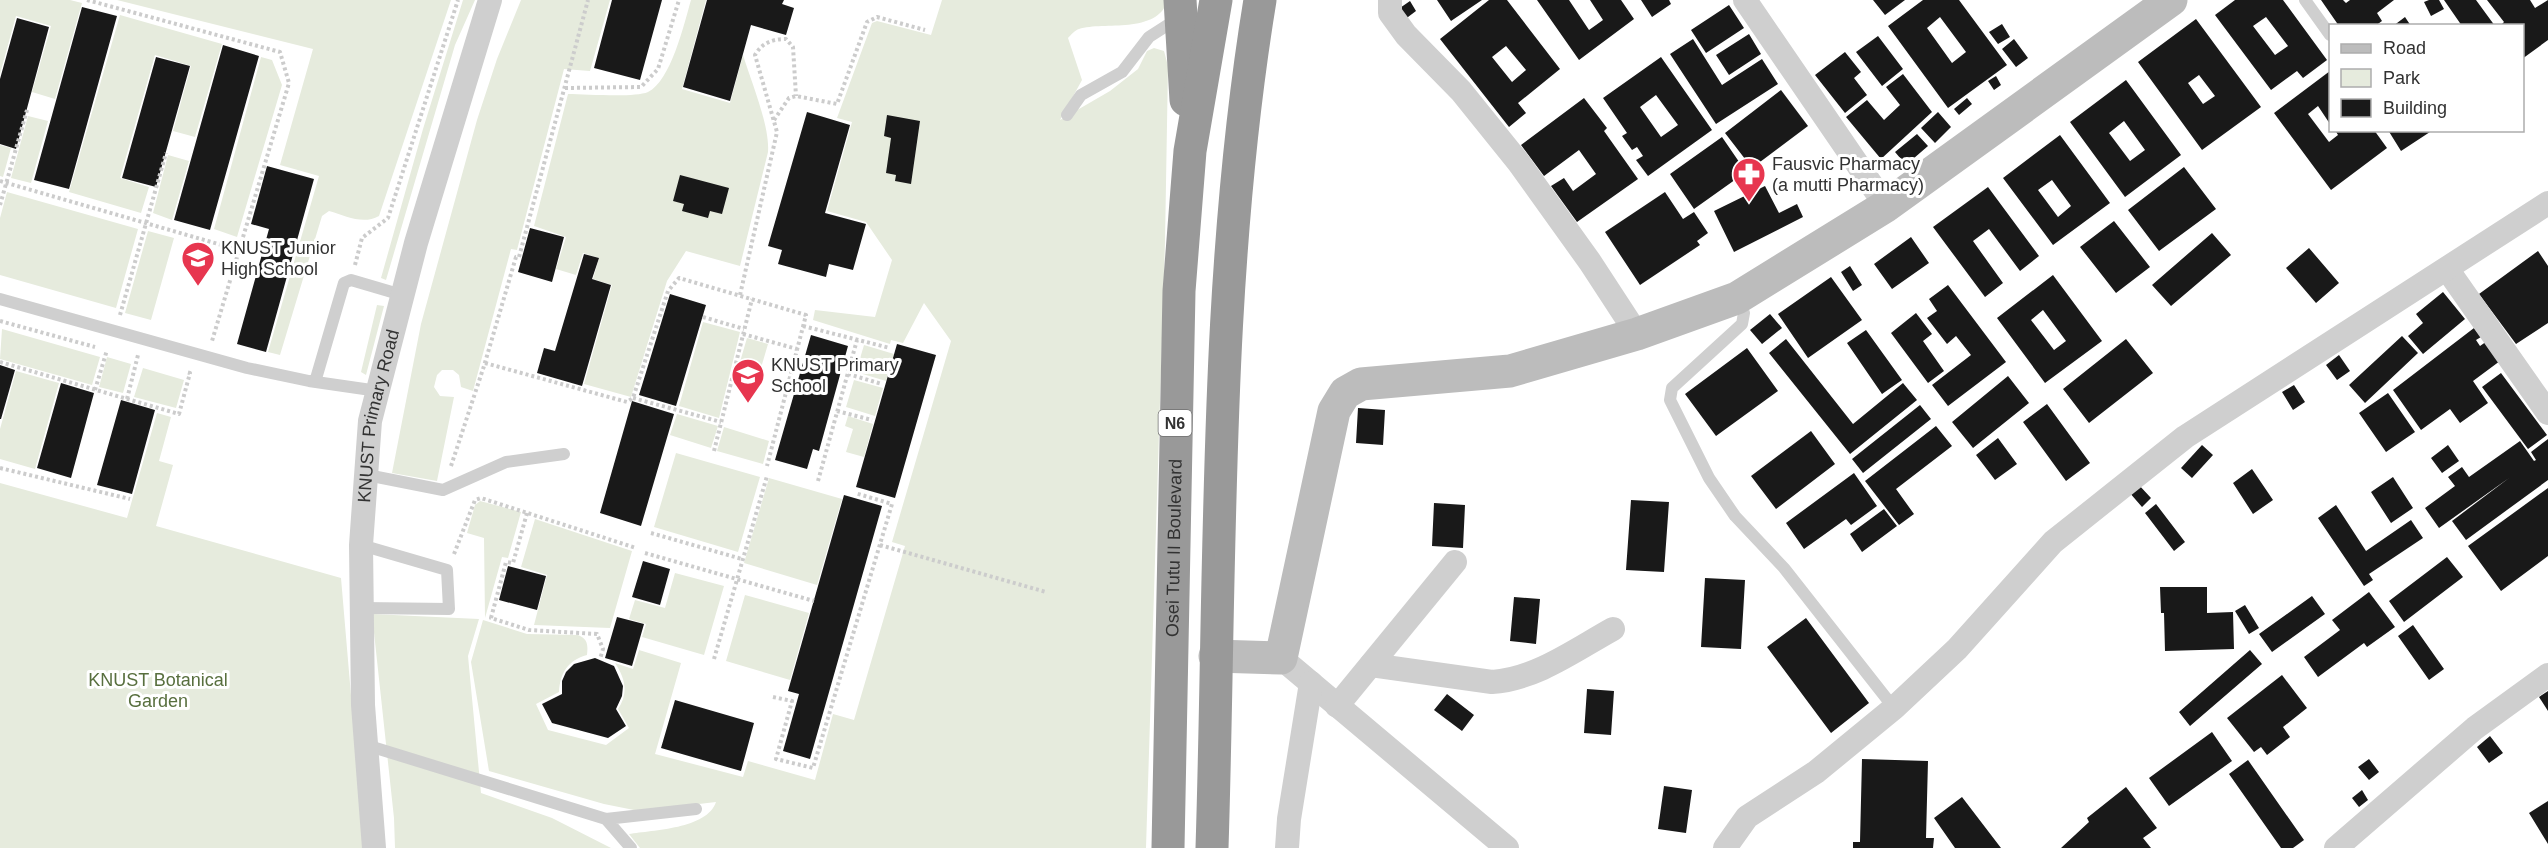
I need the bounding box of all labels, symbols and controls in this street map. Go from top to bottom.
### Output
legend [2329,24,2524,132]
text: Road [2383,38,2426,58]
text: Park [2383,68,2421,88]
text: Building [2383,98,2447,118]
place label: Fausvic Pharmacy (a mutti Pharmacy) [1772,154,1924,195]
pharmacy icon: Fausvic Pharmacy (a mutti Pharmacy) [1731,156,1767,203]
place label: KNUST Junior High School [221,238,336,279]
school or university icon: KNUST Junior High School [180,240,216,287]
street label: KNUST Primary Road [354,327,403,503]
place label: KNUST Primary School [771,355,899,396]
school or university icon: KNUST Primary School [730,357,766,404]
road number: N6 [1158,410,1192,436]
street label: Osei Tutu II Boulevard [1162,459,1186,637]
park label: KNUST Botanical Garden [88,670,228,711]

